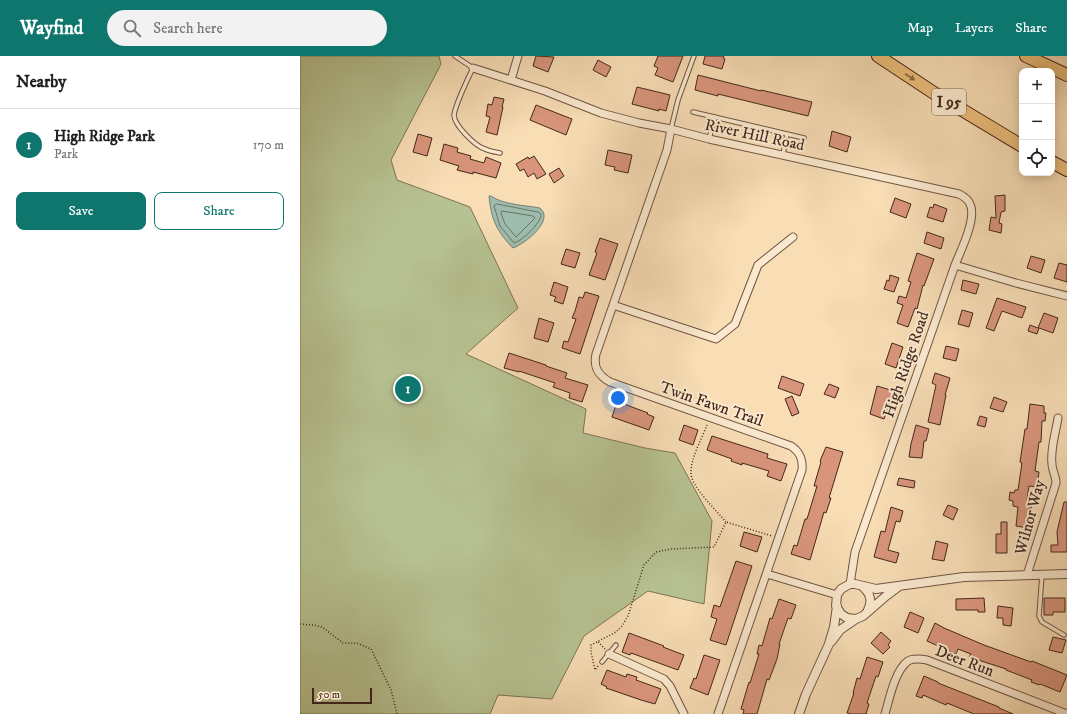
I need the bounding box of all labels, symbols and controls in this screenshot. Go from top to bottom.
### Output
search box [107,10,387,46]
text: Wayfind [20,17,83,40]
icon: search [121,17,143,39]
text: Search here [153,19,223,38]
text: Map [907,19,933,37]
text: Layers [955,19,993,37]
text: Share [1015,19,1047,37]
map controls [1019,68,1055,176]
button: + [1019,68,1055,104]
text: Nearby [16,71,66,93]
one-way arrow [904,74,916,81]
road number: I 95 [932,89,966,115]
button: − [1019,104,1055,140]
street label: River Hill Road [703,115,807,155]
text: High Ridge Park [54,127,155,146]
text: 1 [27,137,31,153]
text: 170 m [253,137,284,153]
button: locate [1019,140,1055,176]
text: Park [54,146,78,162]
button: Save [16,192,146,230]
button: Share [154,192,284,230]
street label: High Ridge Road [878,309,933,420]
pin: 1 [395,374,421,404]
street label: Twin Fawn Trail [657,377,766,431]
your location [608,388,628,408]
street label: Wilnor Way [1010,477,1050,558]
street label: Deer Run [932,641,997,681]
scale bar [312,686,372,705]
text: 50 m [318,688,340,702]

